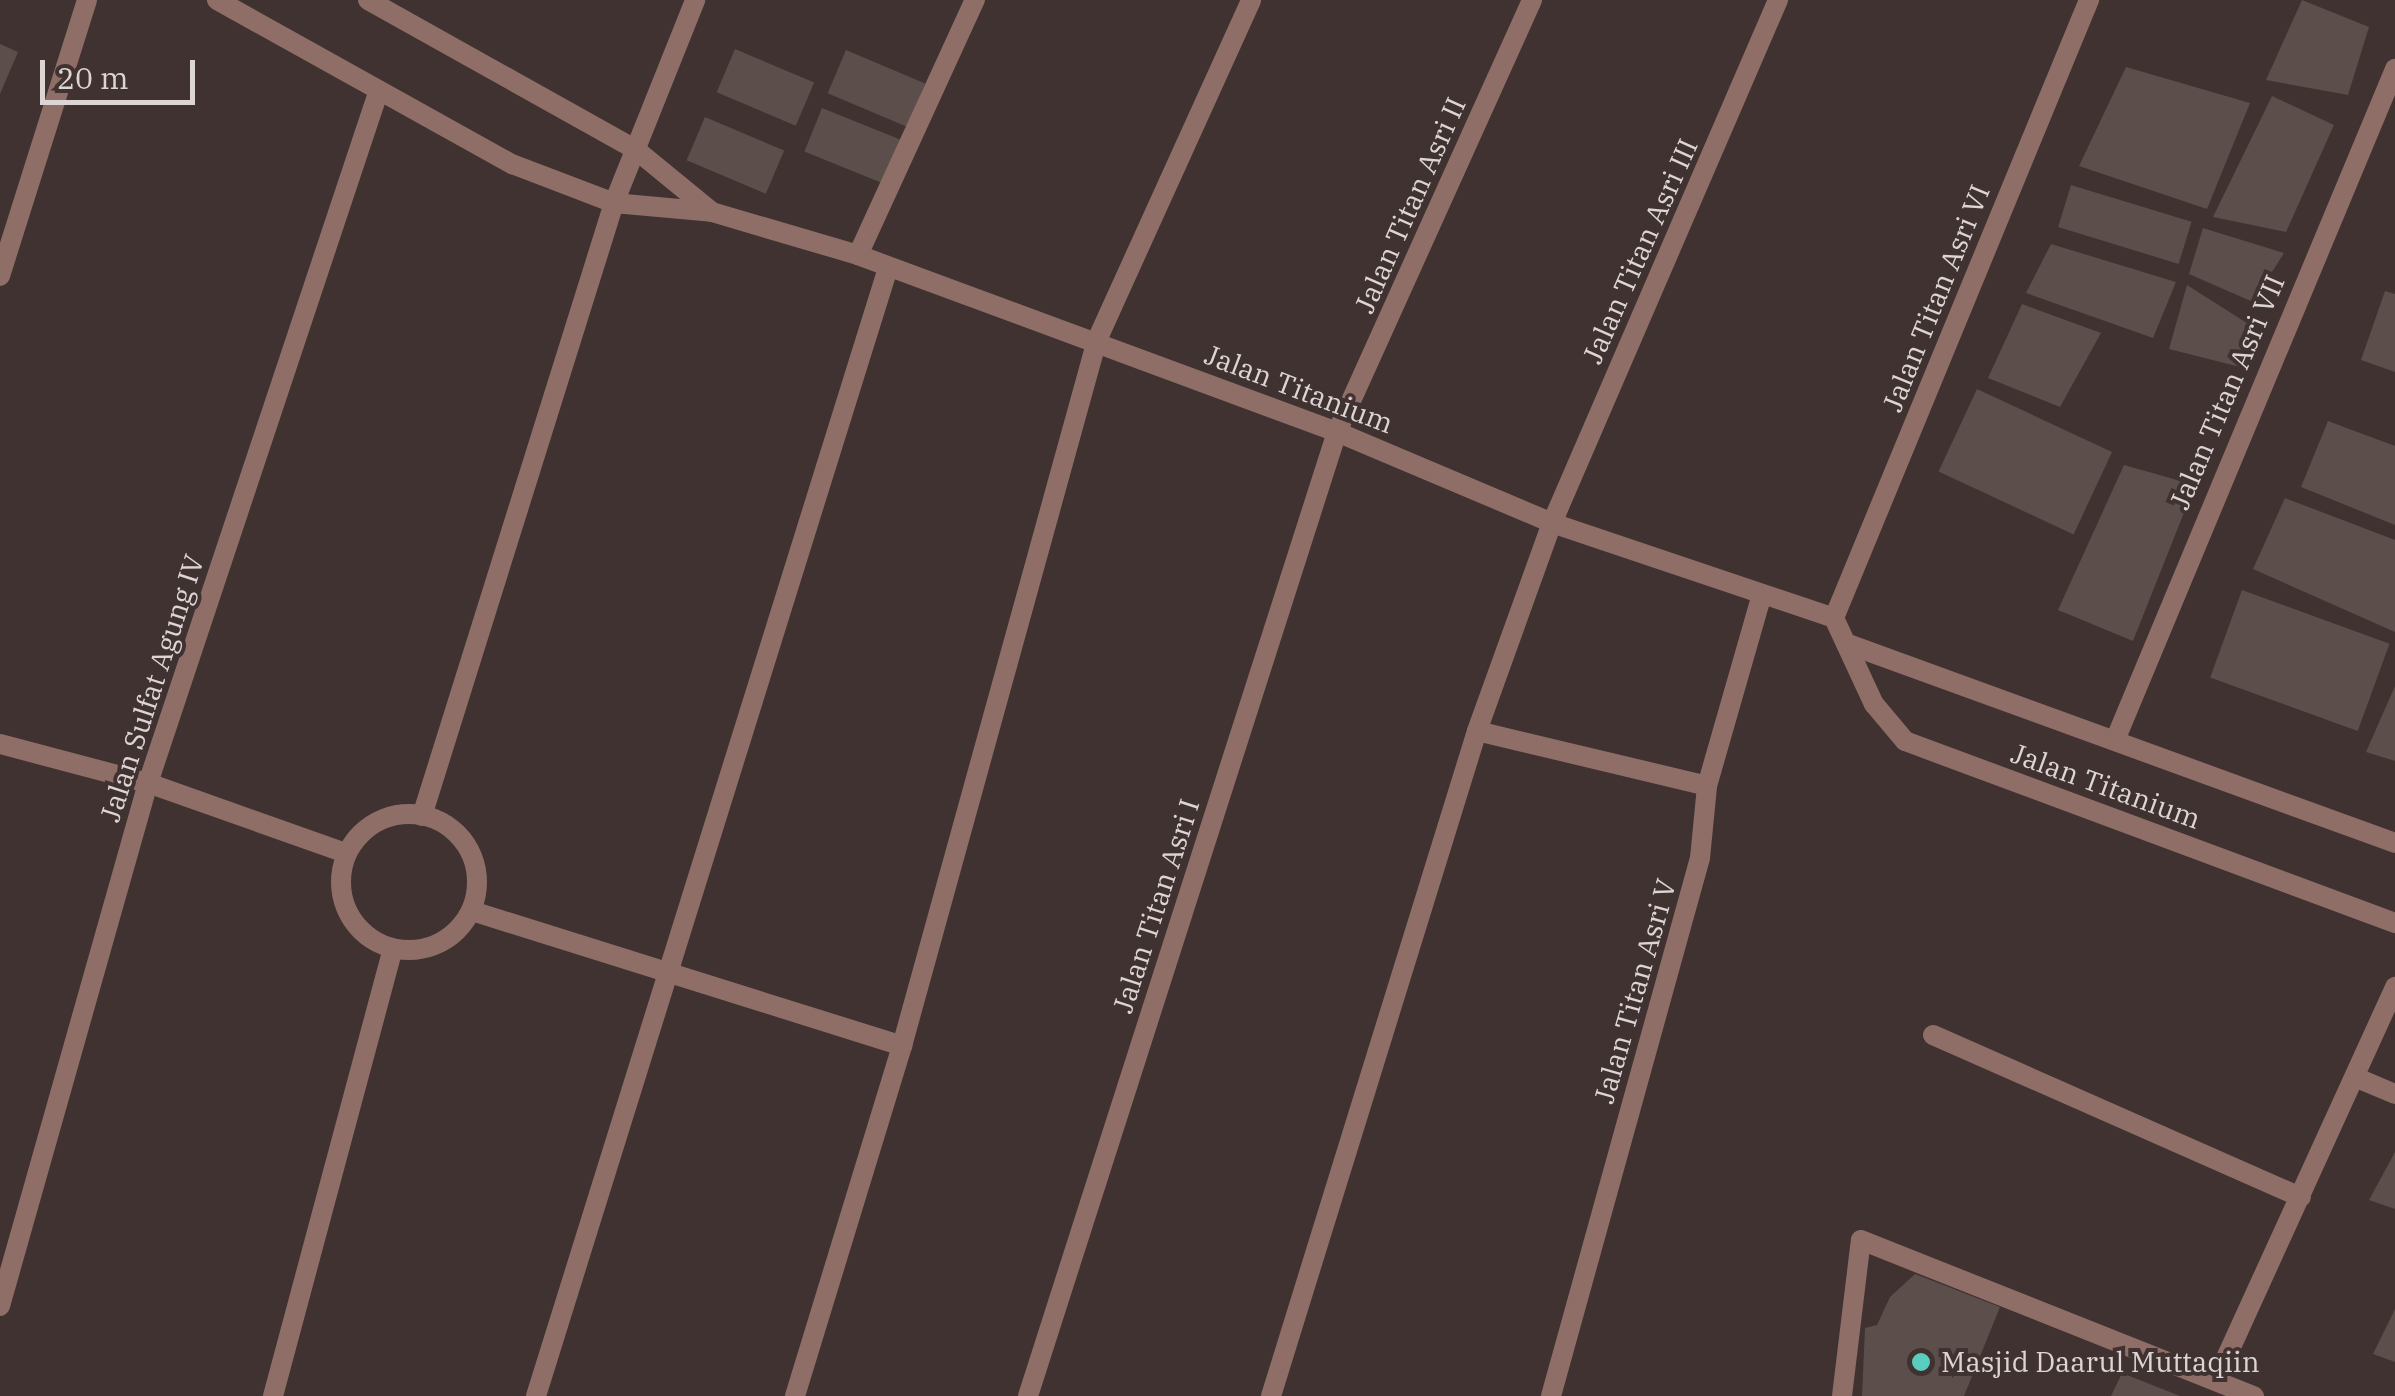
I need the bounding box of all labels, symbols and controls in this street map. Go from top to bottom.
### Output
scale bar [45,40,200,102]
text: 20 m [57,58,129,97]
street label: Jalan Titan Asri II [1347,92,1473,318]
street label: Jalan Titan Asri III [1575,133,1705,369]
street label: Jalan Titan Asri VI [1875,180,1997,416]
street label: Jalan Titan Asri VII [2162,270,2292,514]
street label: Jalan Titanium [1200,338,1398,440]
street label: Jalan Sulfat Agung IV [93,550,211,826]
street label: Jalan Titanium [2007,736,2205,836]
street label: Jalan Titan Asri I [1106,795,1206,1017]
street label: Jalan Titan Asri V [1587,875,1683,1107]
place label: Masjid Daarul Muttaqiin [1941,1345,2260,1379]
marker: Masjid Daarul Muttaqiin [1910,1351,1932,1373]

